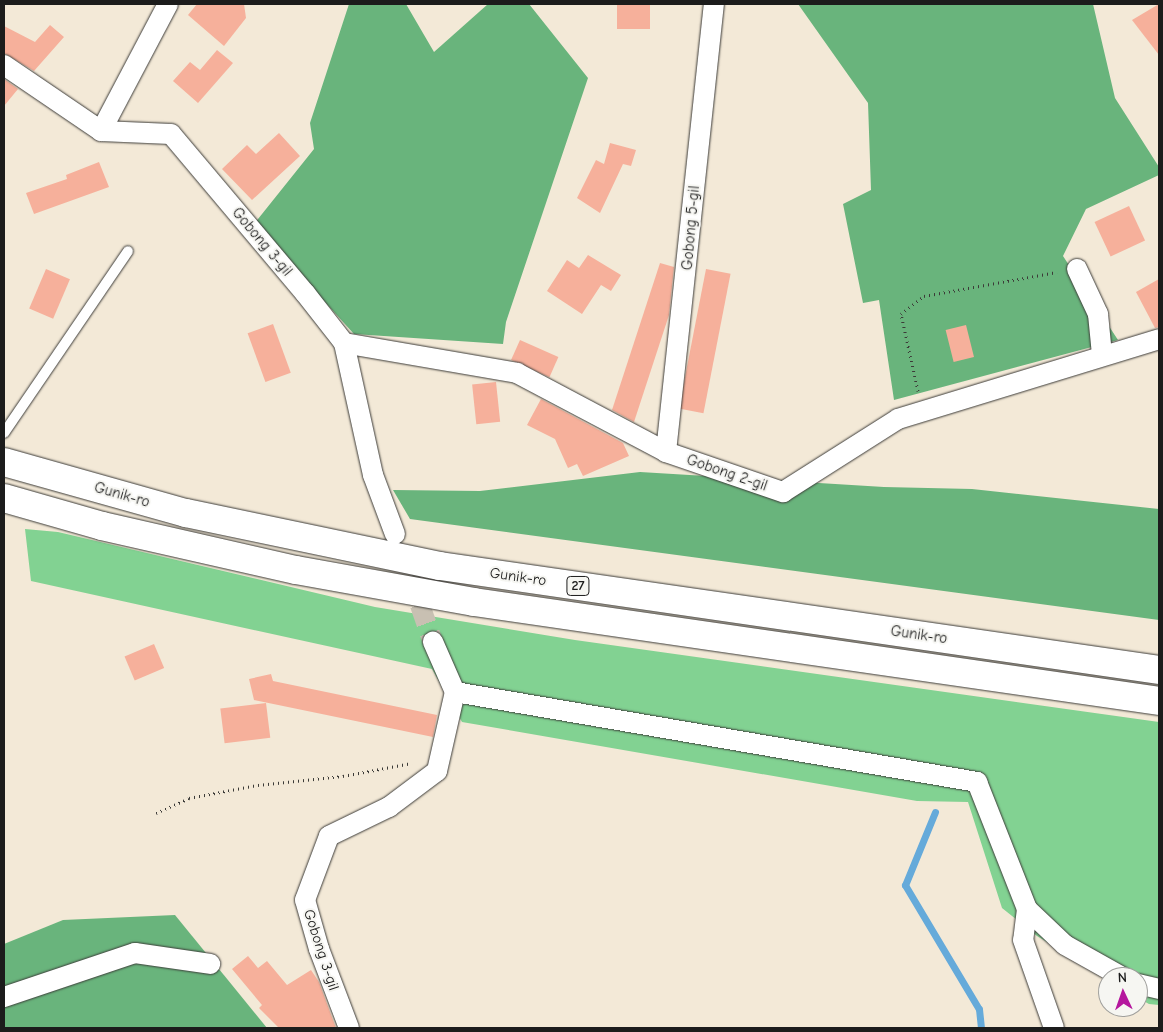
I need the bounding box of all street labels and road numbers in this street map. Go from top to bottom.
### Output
street label: Gobong 5-gil [678,185,704,271]
street label: Gobong 3-gil [228,204,296,280]
street label: Gobong 2-gil [684,451,770,495]
street label: Gunik-ro [92,478,152,512]
street label: Gunik-ro [489,564,547,590]
road number: 27 [566,574,590,598]
street label: Gunik-ro [890,622,948,648]
street label: Gobong 3-gil [299,907,343,993]

